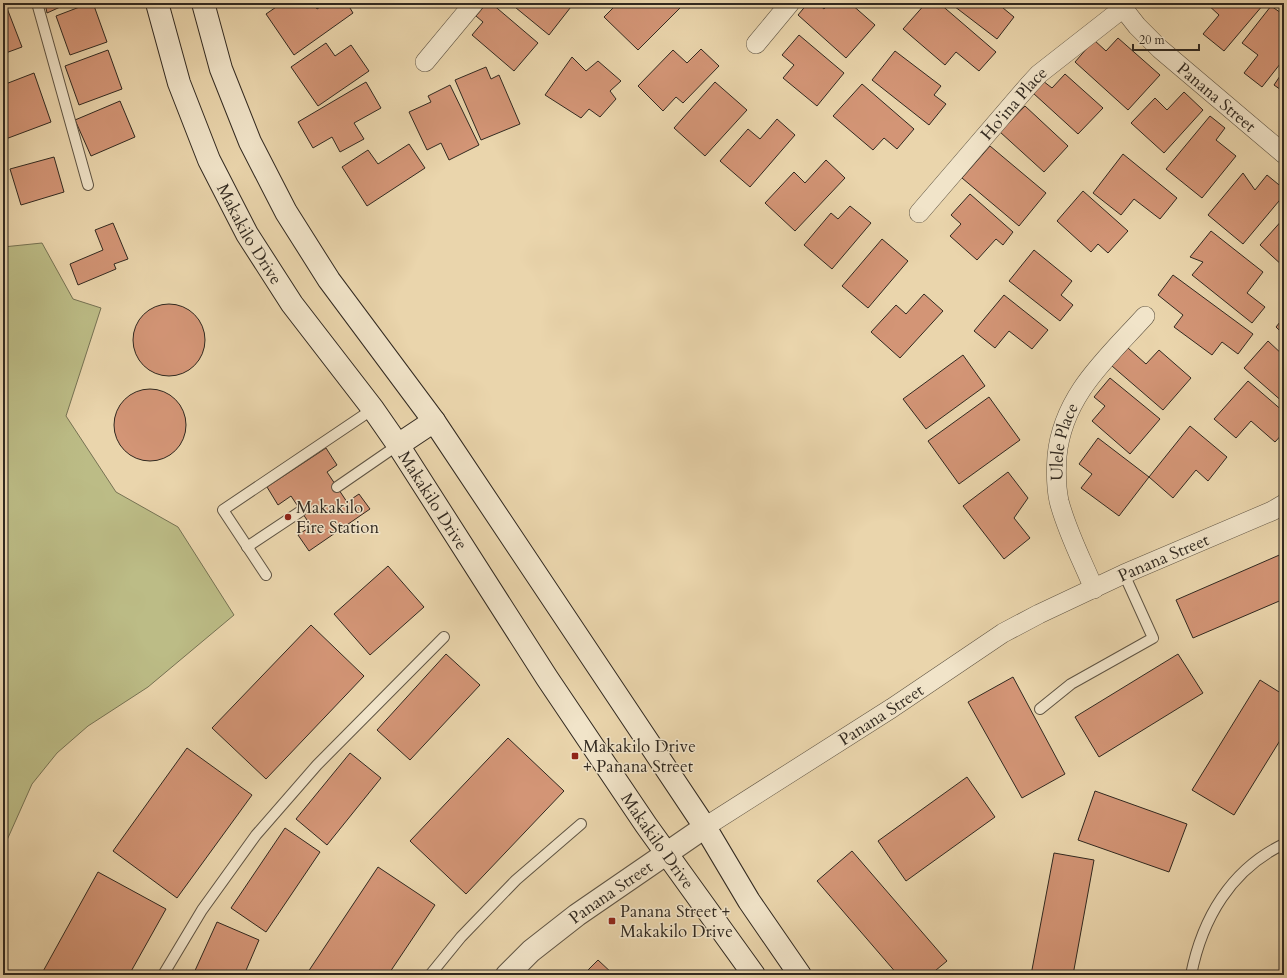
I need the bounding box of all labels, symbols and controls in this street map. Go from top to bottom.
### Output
scale bar [1133,26,1199,52]
text: 20 m [1139,32,1166,48]
street label: Panana Street [1172,57,1262,138]
street label: Ho'ina Place [975,61,1051,145]
street label: Makakilo Drive [212,180,288,289]
street label: Ulele Place [1045,399,1083,481]
street label: Makakilo Drive [393,446,473,554]
place label: Makakilo Fire Station [296,496,380,539]
marker: Makakilo Fire Station [283,512,293,522]
street label: Panana Street [1114,527,1213,587]
street label: Panana Street [834,678,929,751]
place label: Makakilo Drive + Panana Street [583,735,696,778]
marker: Makakilo Drive + Panana Street [570,751,580,761]
street label: Makakilo Drive [616,788,700,894]
street label: Panana Street [564,855,657,929]
place label: Panana Street + Makakilo Drive [620,900,733,943]
marker: Panana Street + Makakilo Drive [607,916,617,926]

